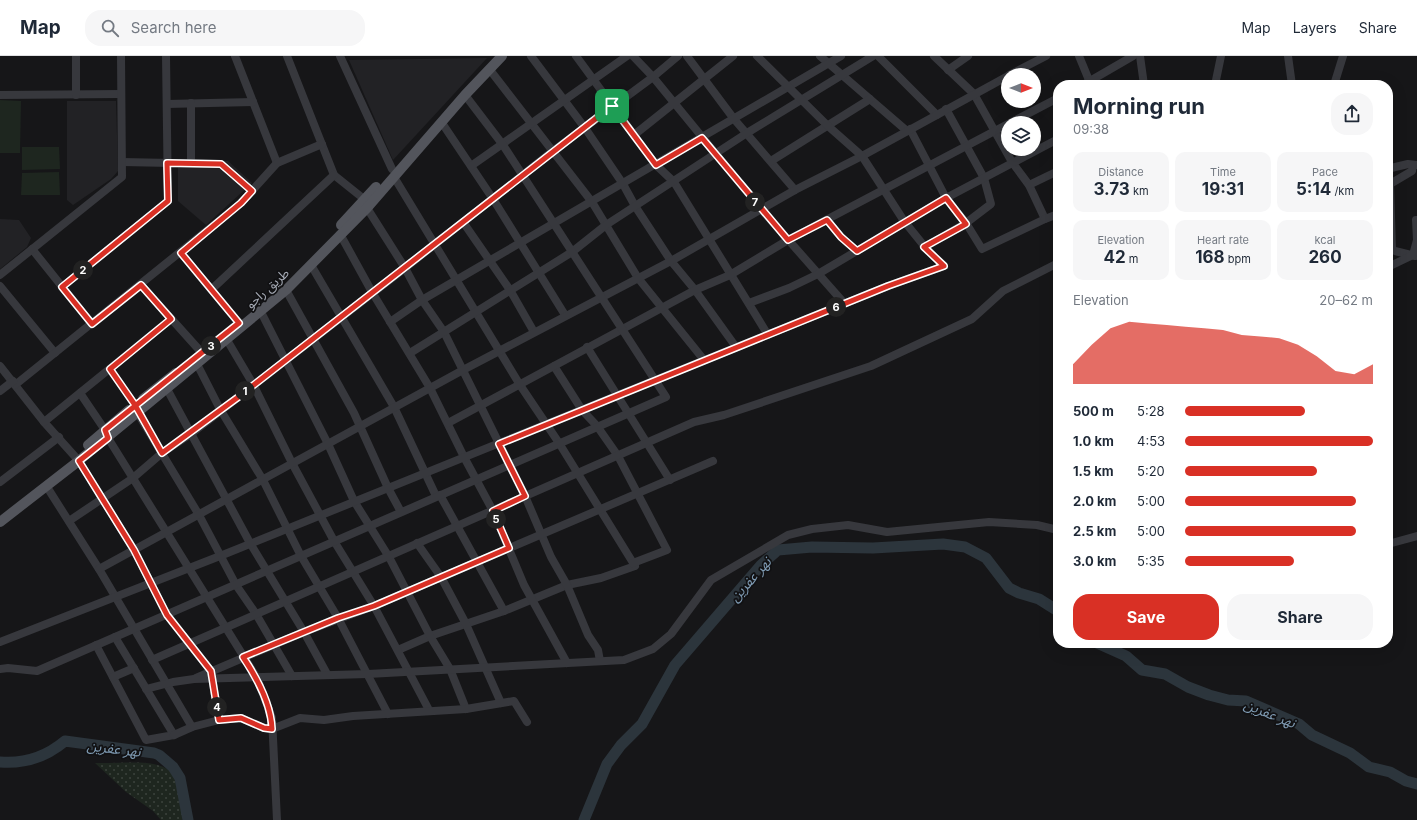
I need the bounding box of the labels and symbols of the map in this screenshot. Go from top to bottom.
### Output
north arrow [1001,68,1041,108]
pin [595,89,629,123]
pin: 7 [745,192,765,212]
pin: 2 [73,260,93,280]
street label: طريق راجو [242,264,293,312]
pin: 6 [826,297,846,317]
pin: 3 [201,336,221,356]
pin: 1 [235,381,255,401]
pin: 5 [486,509,506,529]
water label: نهر عفرين [726,553,776,605]
water label: نهر عفرين [1241,695,1299,732]
pin: 4 [207,697,227,717]
water label: نهر عفرين [86,736,143,761]

